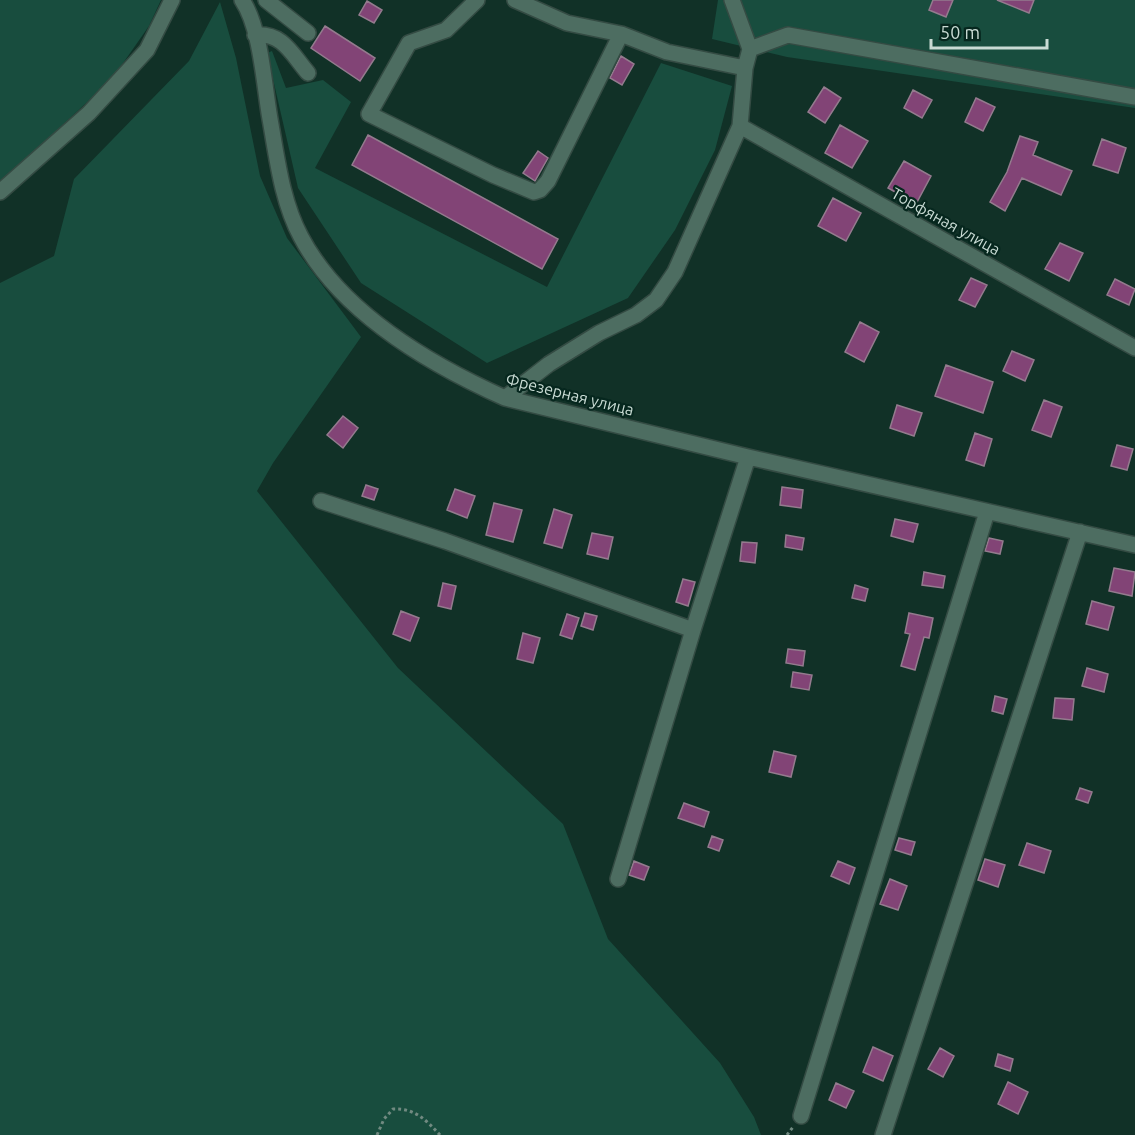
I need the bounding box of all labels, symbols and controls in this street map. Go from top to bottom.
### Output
scale bar [931,12,1046,50]
text: 50 m [940,22,980,42]
street label: Торфяная улица [889,184,1003,258]
street label: Фрезерная улица [504,369,636,419]

